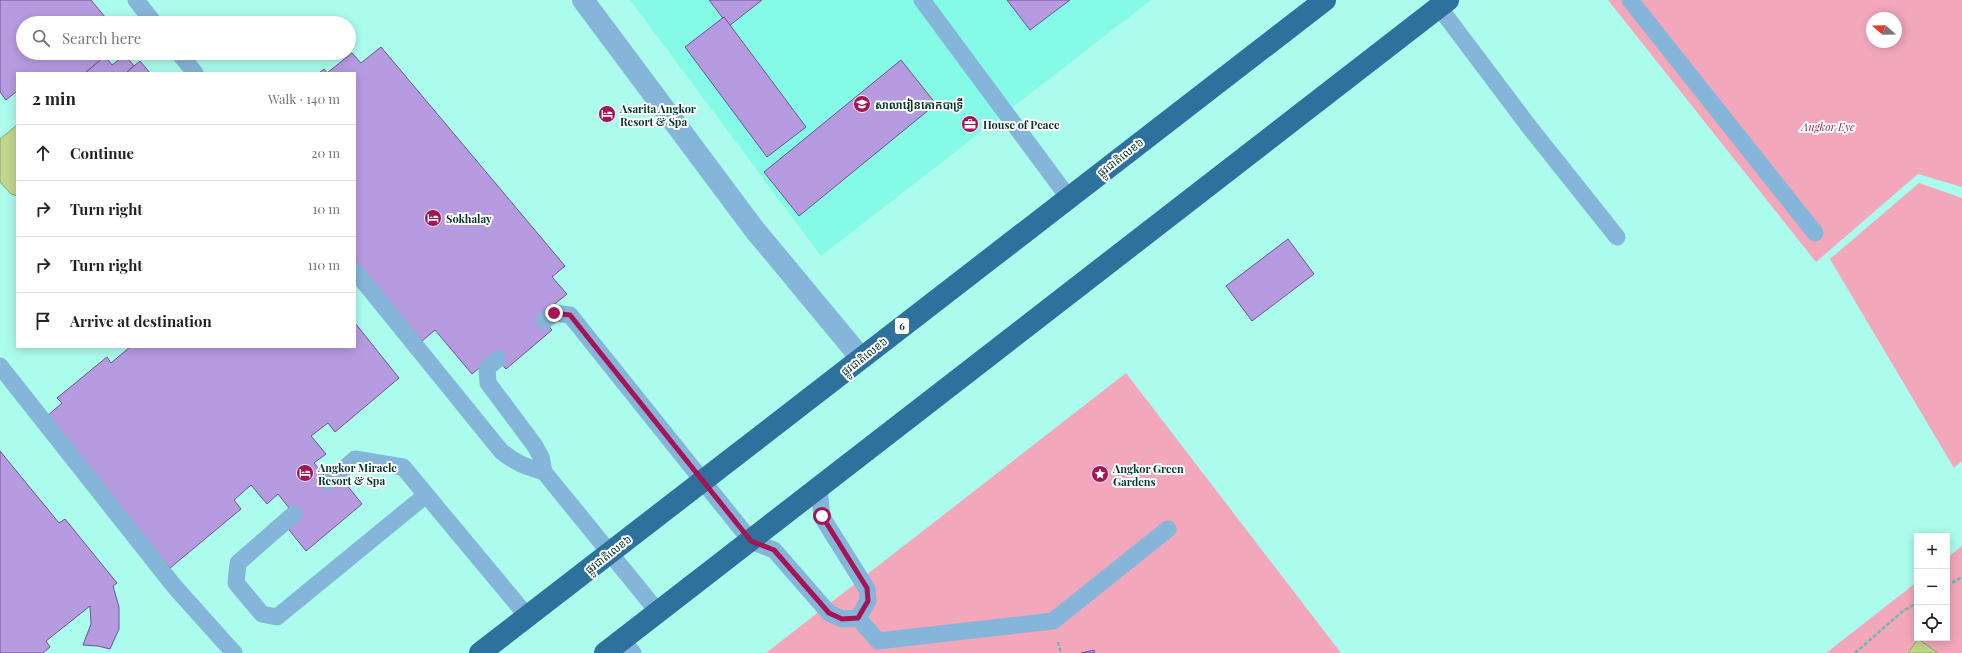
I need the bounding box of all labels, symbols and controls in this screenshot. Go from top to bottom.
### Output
north arrow [1866,12,1902,48]
search box [16,16,356,60]
icon: search [30,27,52,49]
text: Search here [62,28,141,48]
text: 2 min [32,87,76,109]
text: Walk · 140 m [268,90,340,107]
school or university icon: សាលារៀនគោកបាទ្រី [852,94,872,114]
place label: សាលារៀនគោកបាទ្រី [875,97,963,112]
place label: Asarita Angkor Resort & Spa [619,101,697,129]
hotel icon: Asarita Angkor Resort & Spa [597,104,617,124]
office icon: House of Peace [960,114,980,134]
place label: House of Peace [983,117,1060,132]
park label: Angkor Eye [1800,119,1855,134]
street label: ផ្លូវជាតិលេខ៦ [1094,134,1148,182]
icon: ahead [32,142,54,164]
text: Continue [70,143,134,163]
text: 20 m [311,144,340,161]
icon: right [32,198,54,220]
text: Turn right [70,199,143,219]
text: 10 m [313,200,340,217]
hotel icon: Sokhalay [423,208,443,228]
place label: Sokhalay [446,211,492,226]
icon: right [32,254,54,276]
text: Turn right [70,255,143,275]
text: 110 m [308,256,340,273]
route end [545,304,563,322]
icon: arrive [32,310,54,332]
text: Arrive at destination [70,311,212,331]
road number: 6 [895,318,909,334]
street label: ផ្លូវជាតិលេខ៦ [838,333,892,381]
place label: Angkor Miracle Resort & Spa [317,460,397,488]
place label: Angkor Green Gardens [1112,461,1184,489]
hotel icon: Angkor Miracle Resort & Spa [295,463,315,483]
place icon: Angkor Green Gardens [1090,464,1110,484]
route start [813,507,831,525]
street label: ផ្លូវជាតិលេខ៦ [582,531,636,579]
map controls [1914,533,1950,641]
button: + [1914,533,1950,569]
button: − [1914,569,1950,605]
button: locate [1914,605,1950,641]

